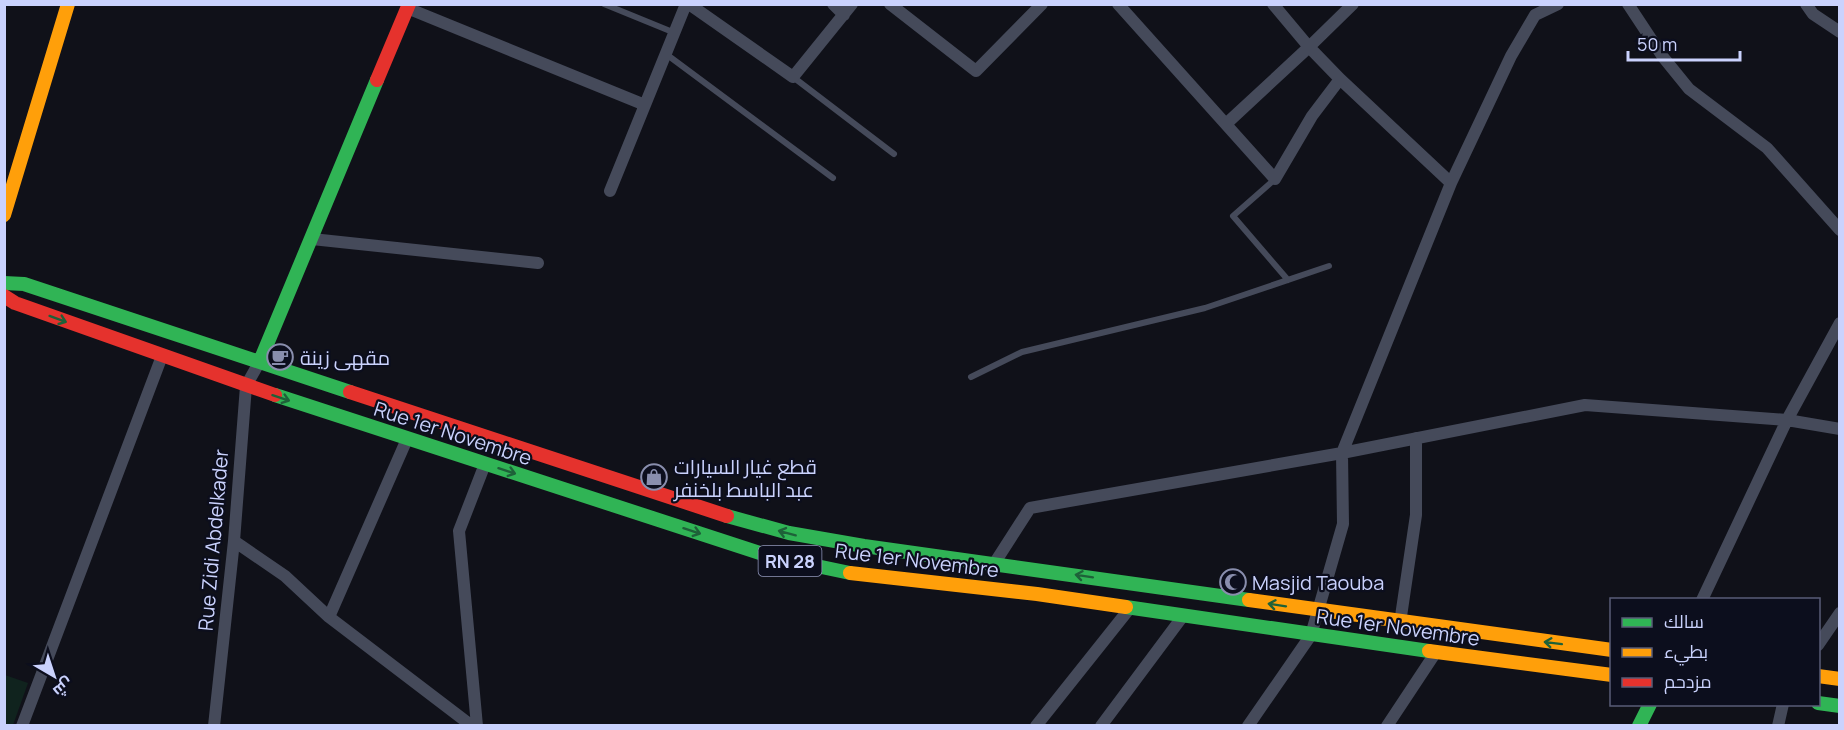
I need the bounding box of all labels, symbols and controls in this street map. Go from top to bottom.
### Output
scale bar [1628,24,1740,62]
text: 50 m [1637,32,1677,56]
one-way arrow [48,314,67,325]
cafe icon: مقهى زينة [265,342,295,372]
place label: مقهى زينة [300,344,390,371]
one-way arrow [271,393,290,404]
street label: Rue 1er Novembre [371,395,535,471]
street label: Rue Zidi Abdelkader [192,448,234,632]
place label: قطع غيار السيارات عبد الباسط بلخنفر [673,453,817,503]
shop icon: قطع غيار السيارات عبد الباسط بلخنفر [639,462,669,492]
one-way arrow [497,466,516,477]
one-way arrow [682,527,701,538]
one-way arrow [778,527,797,539]
street label: Rue 1er Novembre [834,537,1000,583]
road number: RN 28 [758,546,822,576]
mosque icon: Masjid Taouba [1218,567,1248,597]
place label: Masjid Taouba [1252,569,1384,596]
one-way arrow [1075,570,1095,581]
legend [1610,598,1820,706]
one-way arrow [1268,600,1287,611]
street label: Rue 1er Novembre [1315,602,1481,652]
text: سالك [1664,609,1704,633]
one-way arrow [1544,637,1564,648]
text: بطيء [1664,639,1708,666]
north arrow [24,646,84,706]
text: مزدحم [1664,669,1712,694]
text: ش [49,673,78,703]

